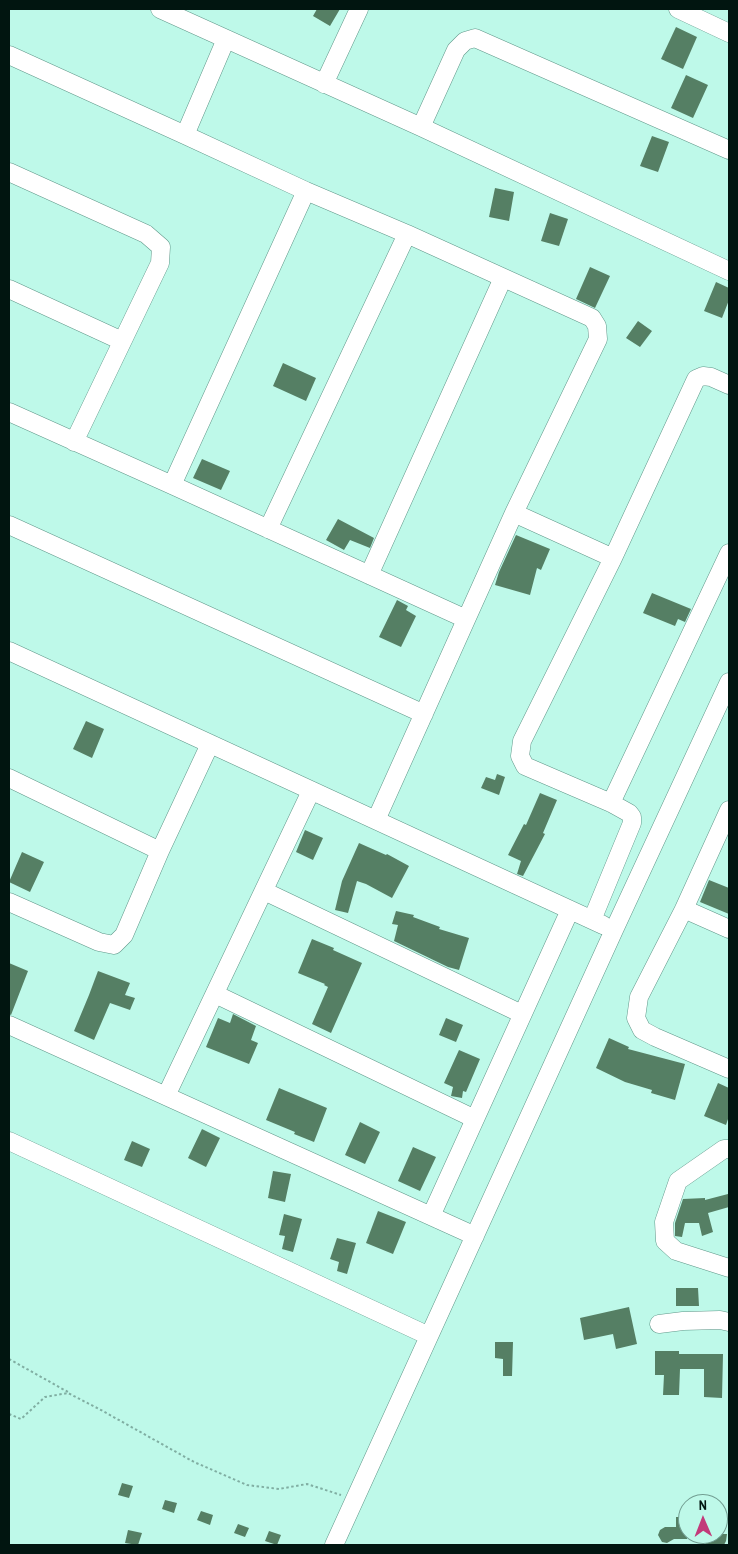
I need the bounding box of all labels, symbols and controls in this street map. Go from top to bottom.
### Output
north arrow [678,1494,728,1544]
text: N [698,1496,707,1514]

